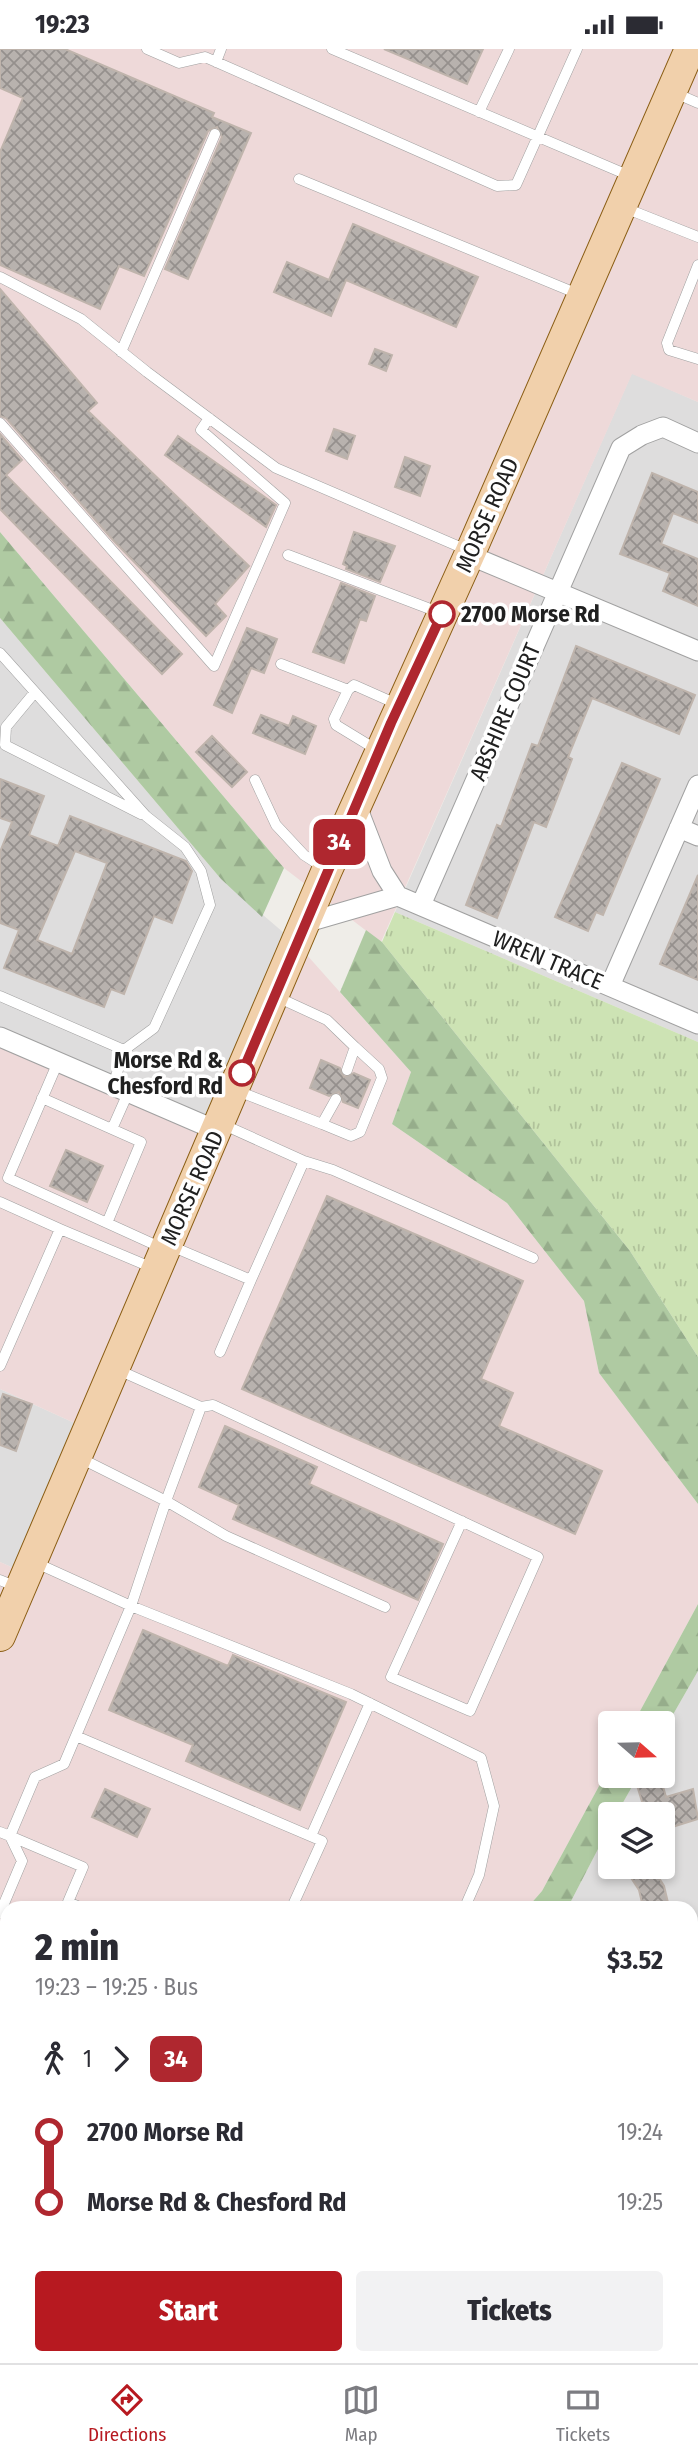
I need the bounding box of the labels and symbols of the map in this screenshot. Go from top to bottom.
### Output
street label: MORSE ROAD [449,453,525,577]
place label: 2700 Morse Rd [460,600,600,628]
marker: 2700 Morse Rd [429,601,455,627]
street label: ABSHIRE COURT [464,639,547,785]
line badge: 34 [308,819,370,865]
street label: WREN TRACE [488,924,608,996]
place label: Morse Rd & Chesford Rd [108,1046,223,1100]
marker: Morse Rd & Chesford Rd [229,1060,255,1086]
street label: MORSE ROAD [154,1126,230,1250]
north arrow [598,1711,676,1789]

